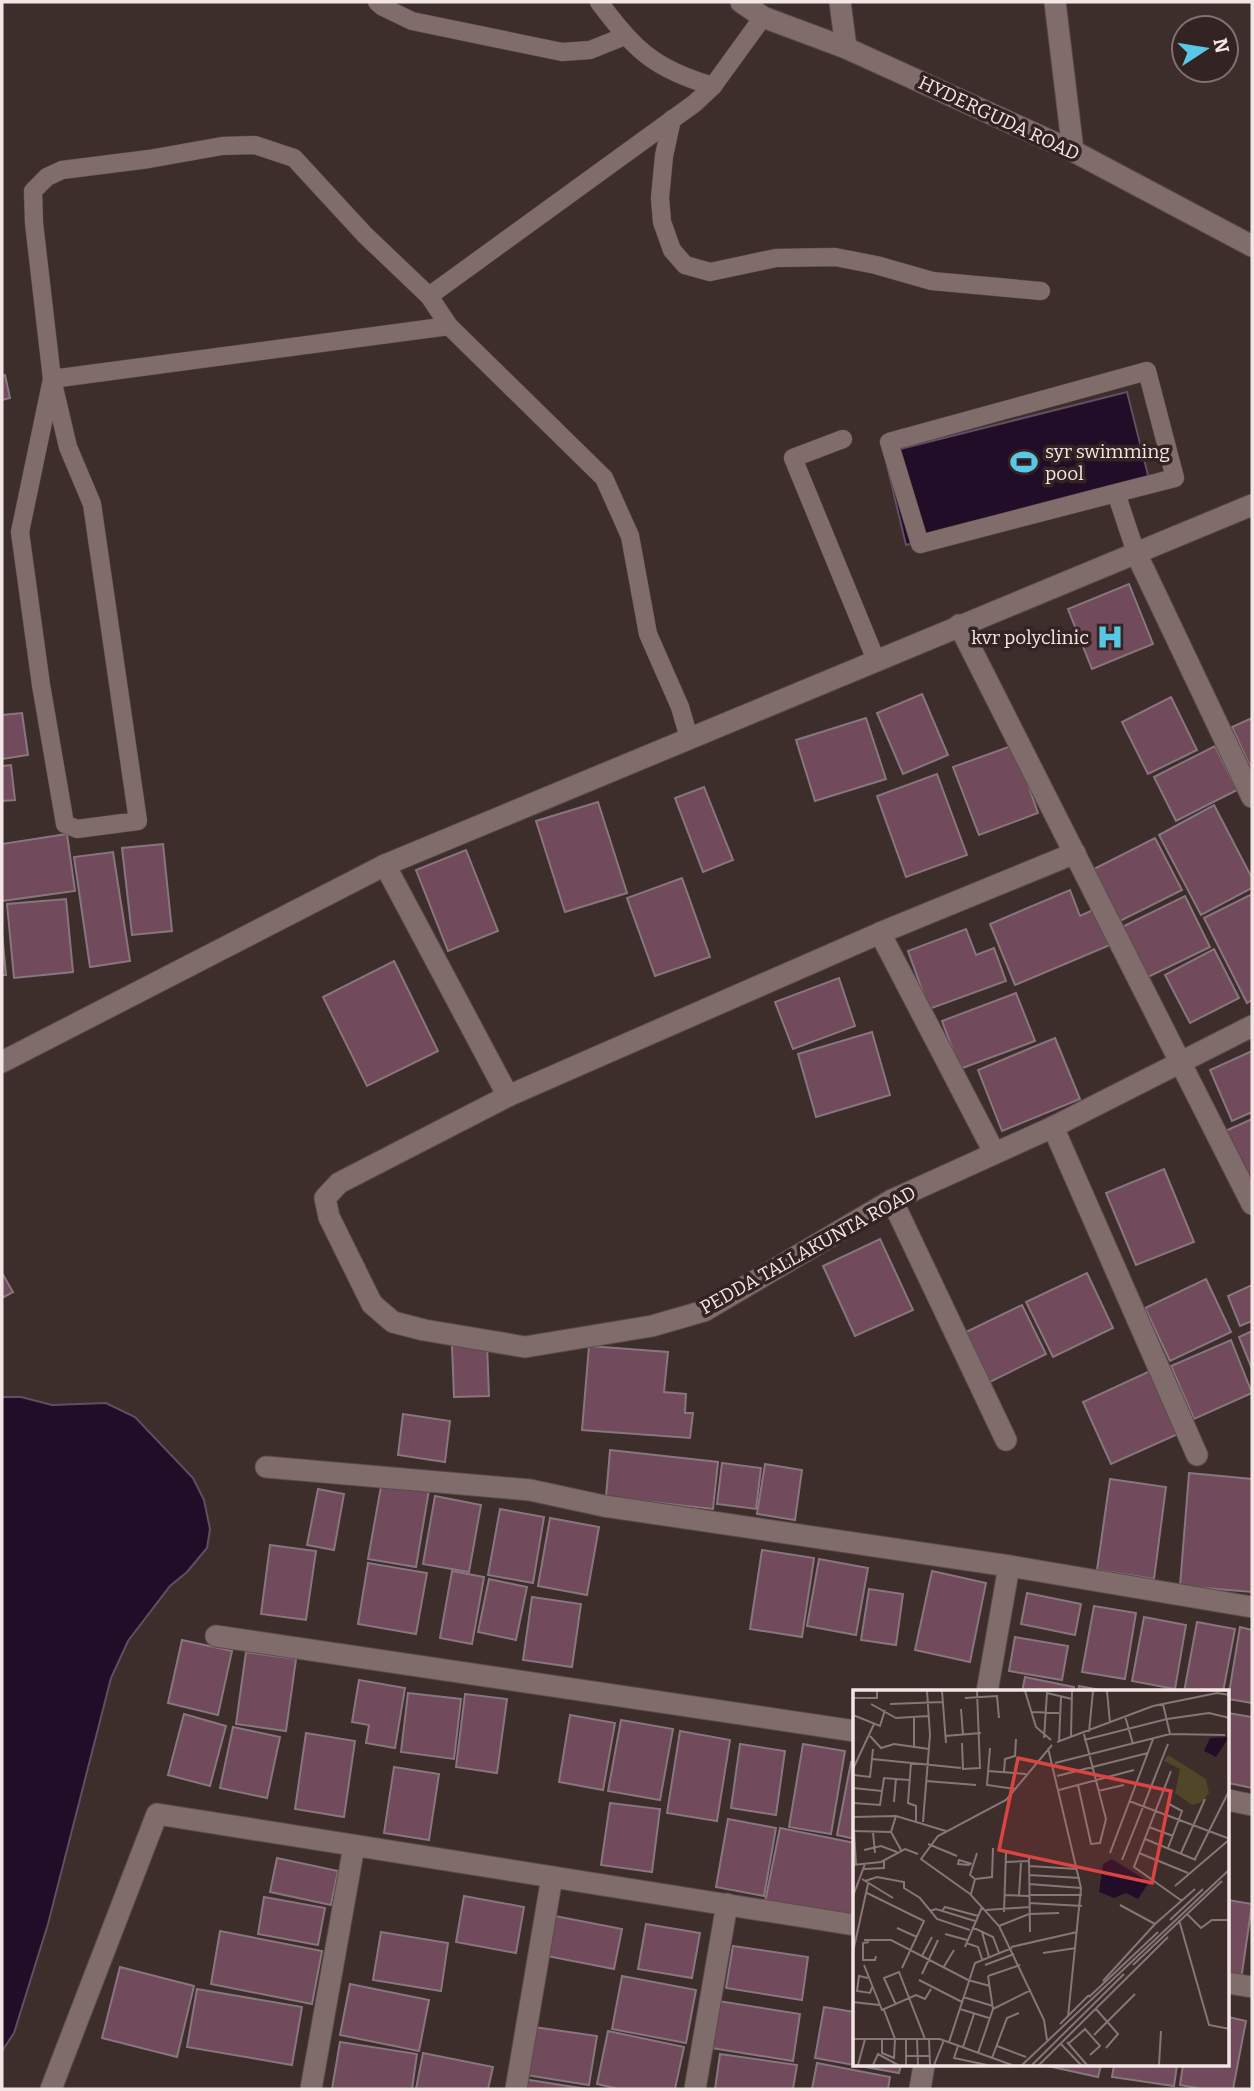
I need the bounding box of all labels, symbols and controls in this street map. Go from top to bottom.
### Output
north arrow [1170,14,1240,84]
text: N [1208,36,1234,55]
street label: HYDERGUDA ROAD [915,71,1083,165]
place label: syr swimming pool [1045,440,1170,485]
sports icon: syr swimming pool [1009,447,1039,477]
hospital icon: kvr polyclinic [1095,622,1125,652]
place label: kvr polyclinic [971,626,1089,649]
street label: PEDDA TALLAKUNTA ROAD [696,1181,920,1319]
inset map [853,1690,1230,2066]

